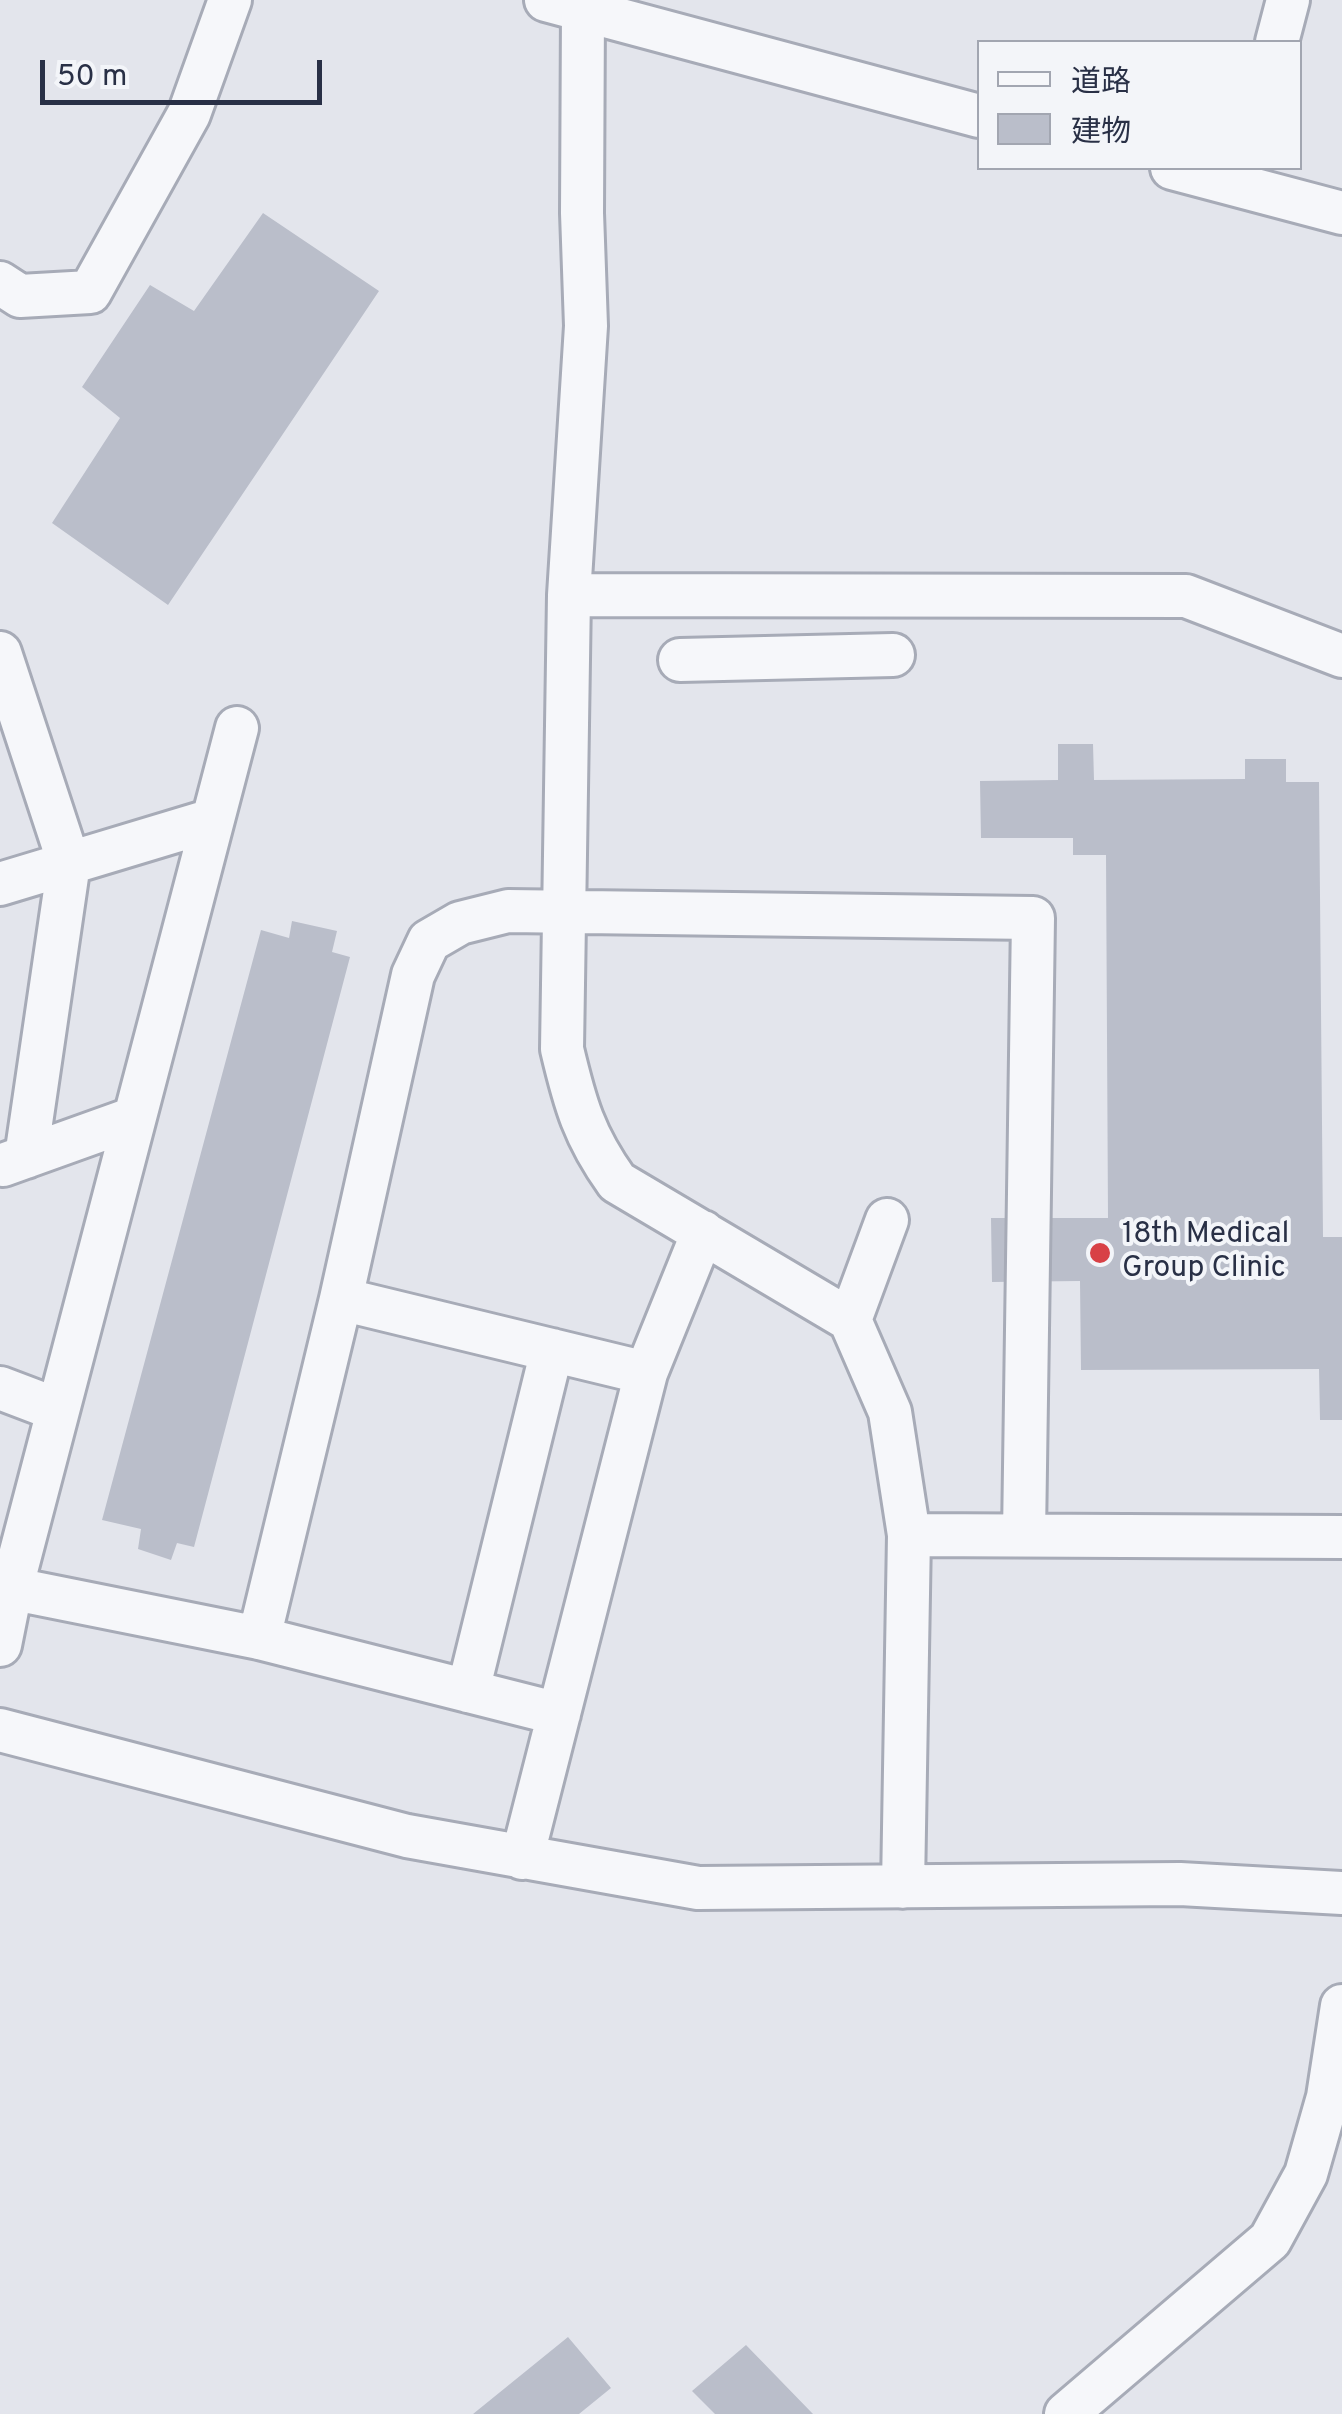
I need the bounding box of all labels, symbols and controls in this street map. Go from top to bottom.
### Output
scale bar [45,40,328,102]
legend [977,40,1302,170]
text: 50 m [57,59,127,96]
text: 道路 [1071,65,1131,102]
text: 建物 [1071,115,1131,152]
place label: 18th Medical Group Clinic [1122,1218,1289,1288]
marker: 18th Medical Group Clinic [1087,1240,1113,1266]

